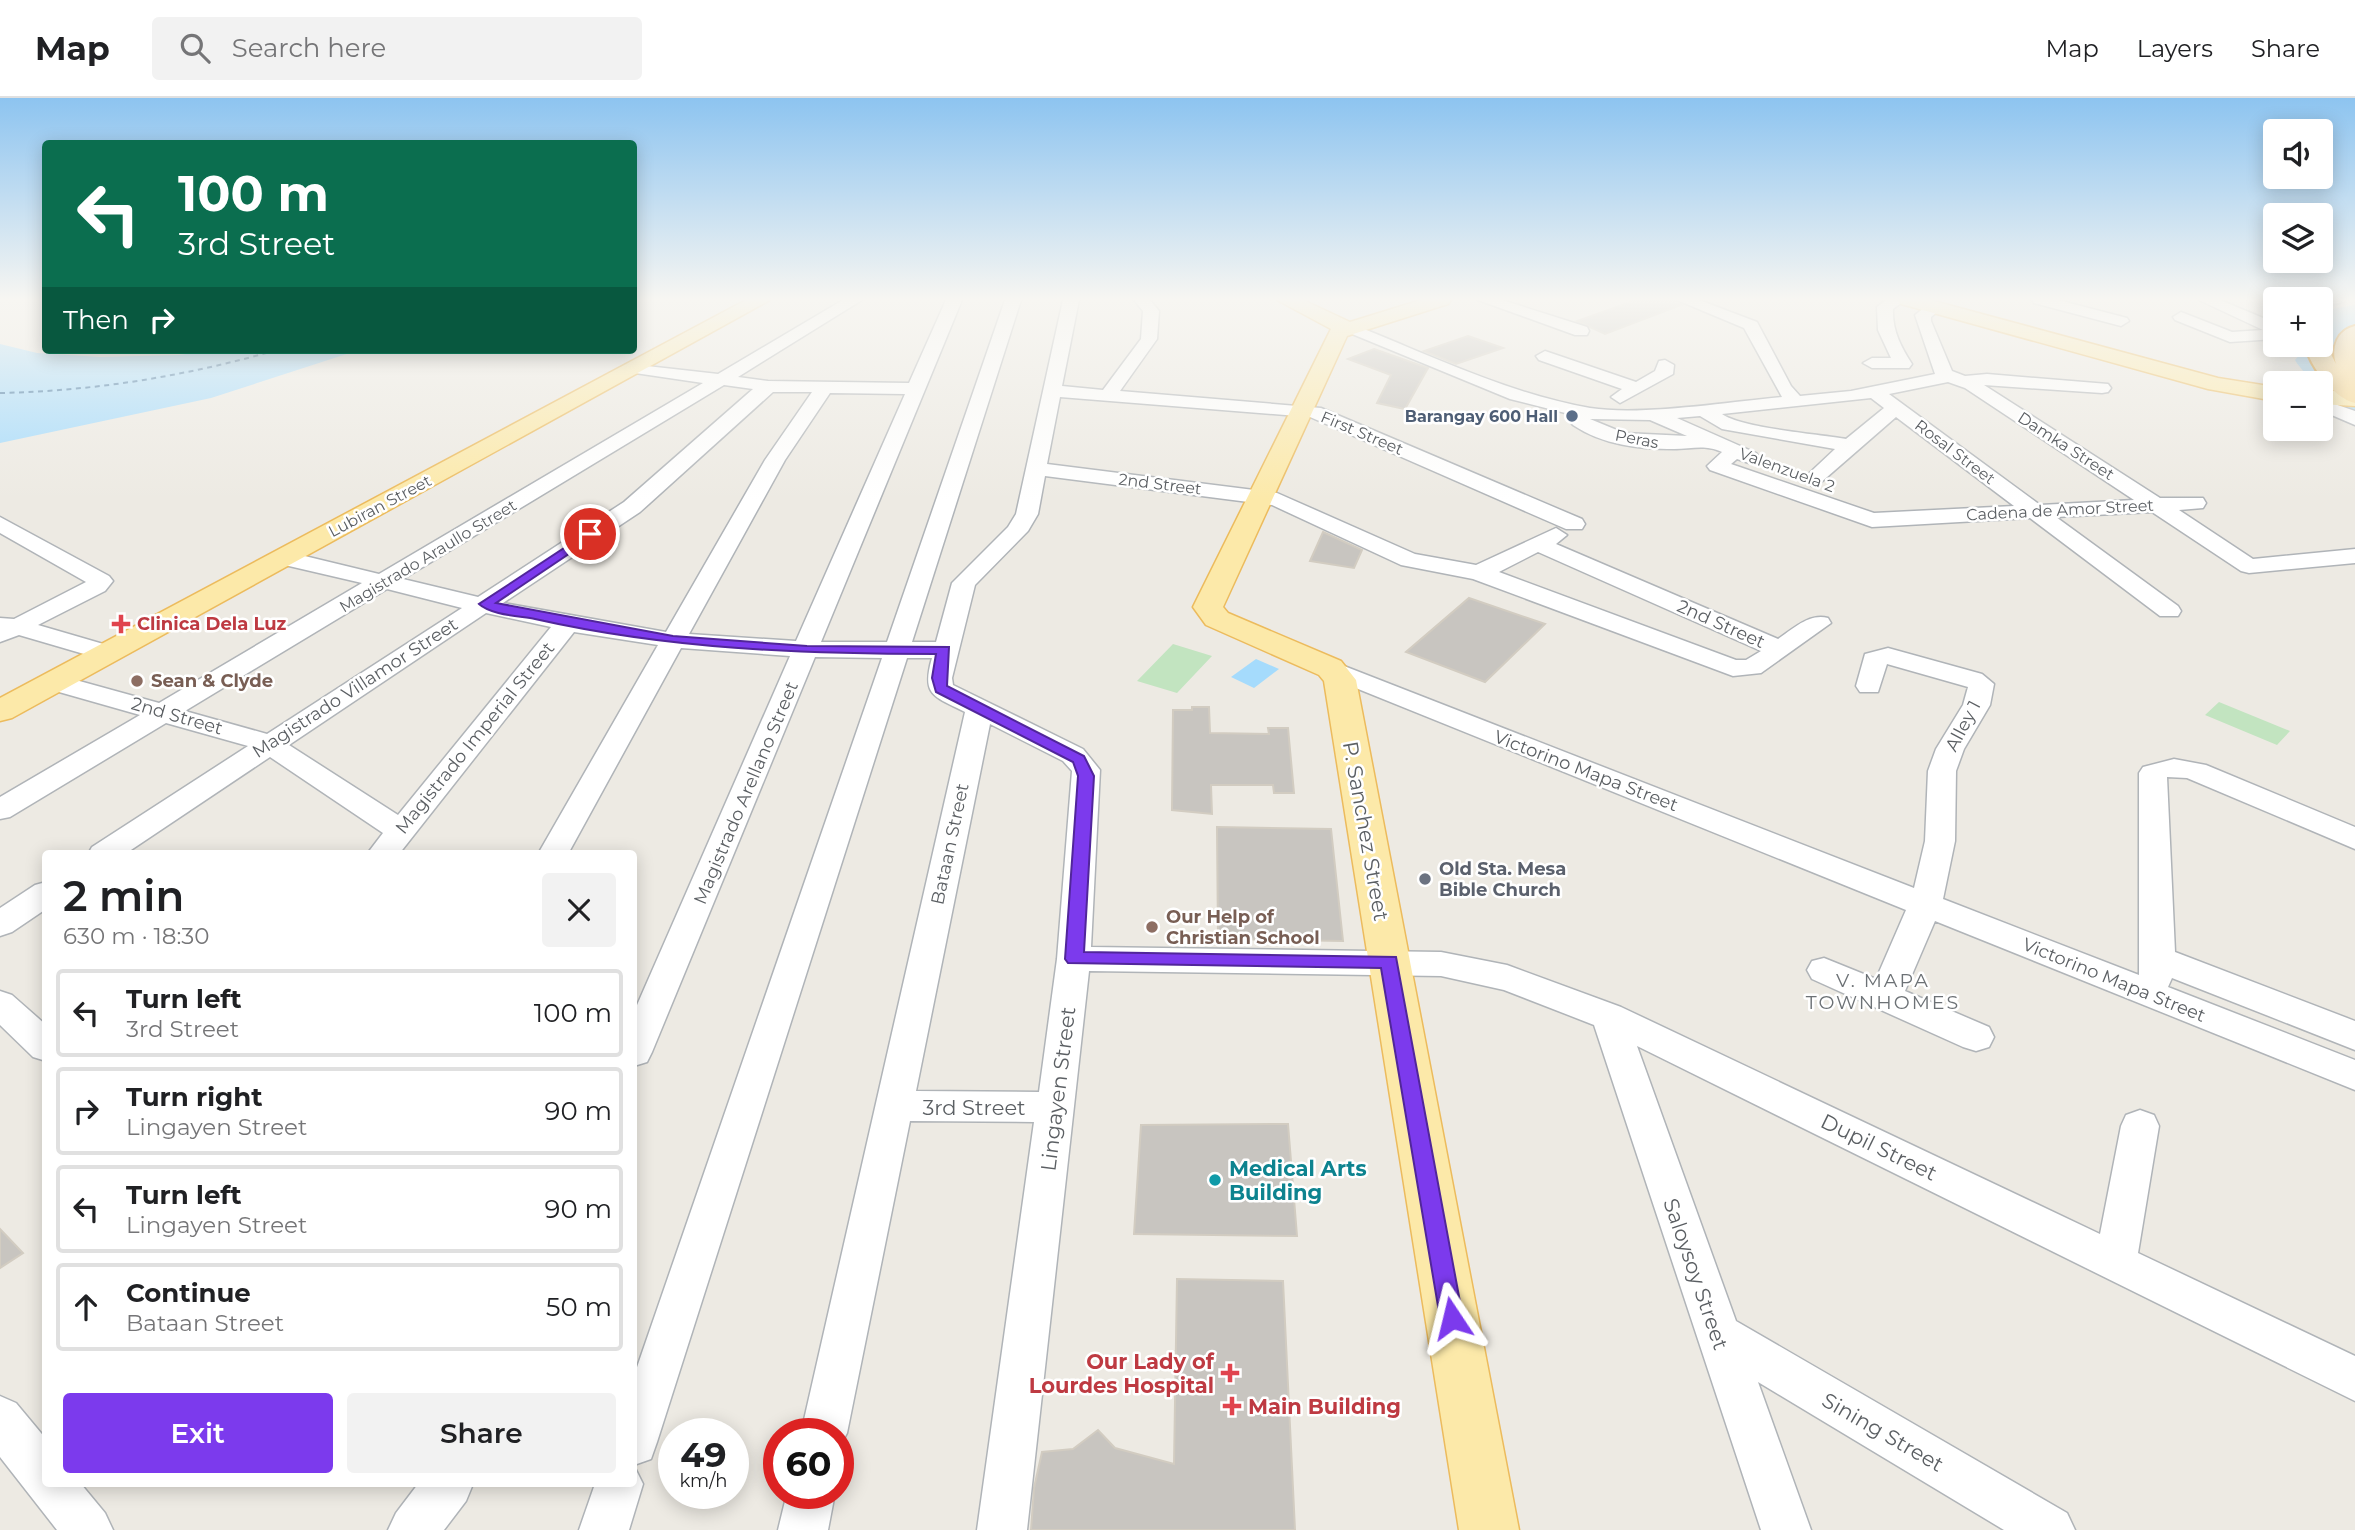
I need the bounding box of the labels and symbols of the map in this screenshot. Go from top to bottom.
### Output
street label: First Street [1318,407,1407,459]
place label: Barangay 600 Hall [1405,407,1558,426]
marker: Barangay 600 Hall [1564,408,1580,424]
street label: Damka Street [2014,408,2118,484]
street label: Rosal Street [1911,416,1999,489]
street label: Peras [1614,425,1661,453]
street label: Valenzuela 2 [1737,444,1837,496]
street label: 2nd Street [1117,469,1203,499]
street label: Lubiran Street [325,471,435,541]
street label: Magistrado Araullo Street [336,495,520,616]
street label: Cadena de Amor Street [1966,496,2155,524]
pin [560,504,620,564]
street label: 2nd Street [1674,595,1768,653]
place label: Clinica Dela Luz [137,613,287,635]
street label: Magistrado Villamor Street [248,613,462,763]
marker: Clinica Dela Luz [111,614,131,634]
street label: Magistrado Imperial Street [391,638,559,838]
place label: Sean & Clyde [151,670,273,692]
marker: Sean & Clyde [129,673,145,689]
street label: Magistrado Arellano Street [689,678,803,908]
street label: 2nd Street [129,693,225,739]
street label: Alley 1 [1941,697,1985,755]
street label: Victorino Mapa Street [1491,726,1681,816]
street label: P. Sanchez Street [1338,739,1394,923]
street label: Bataan Street [926,781,974,907]
place label: Old Sta. Mesa Bible Church [1439,858,1566,901]
marker: Old Sta. Mesa Bible Church [1417,871,1433,887]
place label: Our Help of Christian School [1166,906,1320,949]
marker: Our Help of Christian School [1144,919,1160,935]
street label: Victorino Mapa Street [2019,933,2209,1027]
district label: V. MAPA TOWNHOMES [1806,969,1960,1014]
street label: Lingayen Street [1036,1005,1080,1173]
street label: 3rd Street [922,1095,1026,1120]
street label: Dupil Street [1817,1108,1941,1186]
place label: Medical Arts Building [1229,1156,1367,1205]
marker: Medical Arts Building [1207,1172,1223,1188]
street label: Saloysoy Street [1658,1195,1734,1353]
position arrow [1415,1281,1489,1355]
place label: Our Lady of Lourdes Hospital [1029,1349,1215,1398]
marker: Our Lady of Lourdes Hospital [1220,1363,1240,1383]
street label: Sining Street [1818,1387,1948,1477]
place label: Main Building [1248,1394,1401,1419]
marker: Main Building [1222,1396,1242,1416]
speed limit sign: 60 [763,1418,854,1509]

